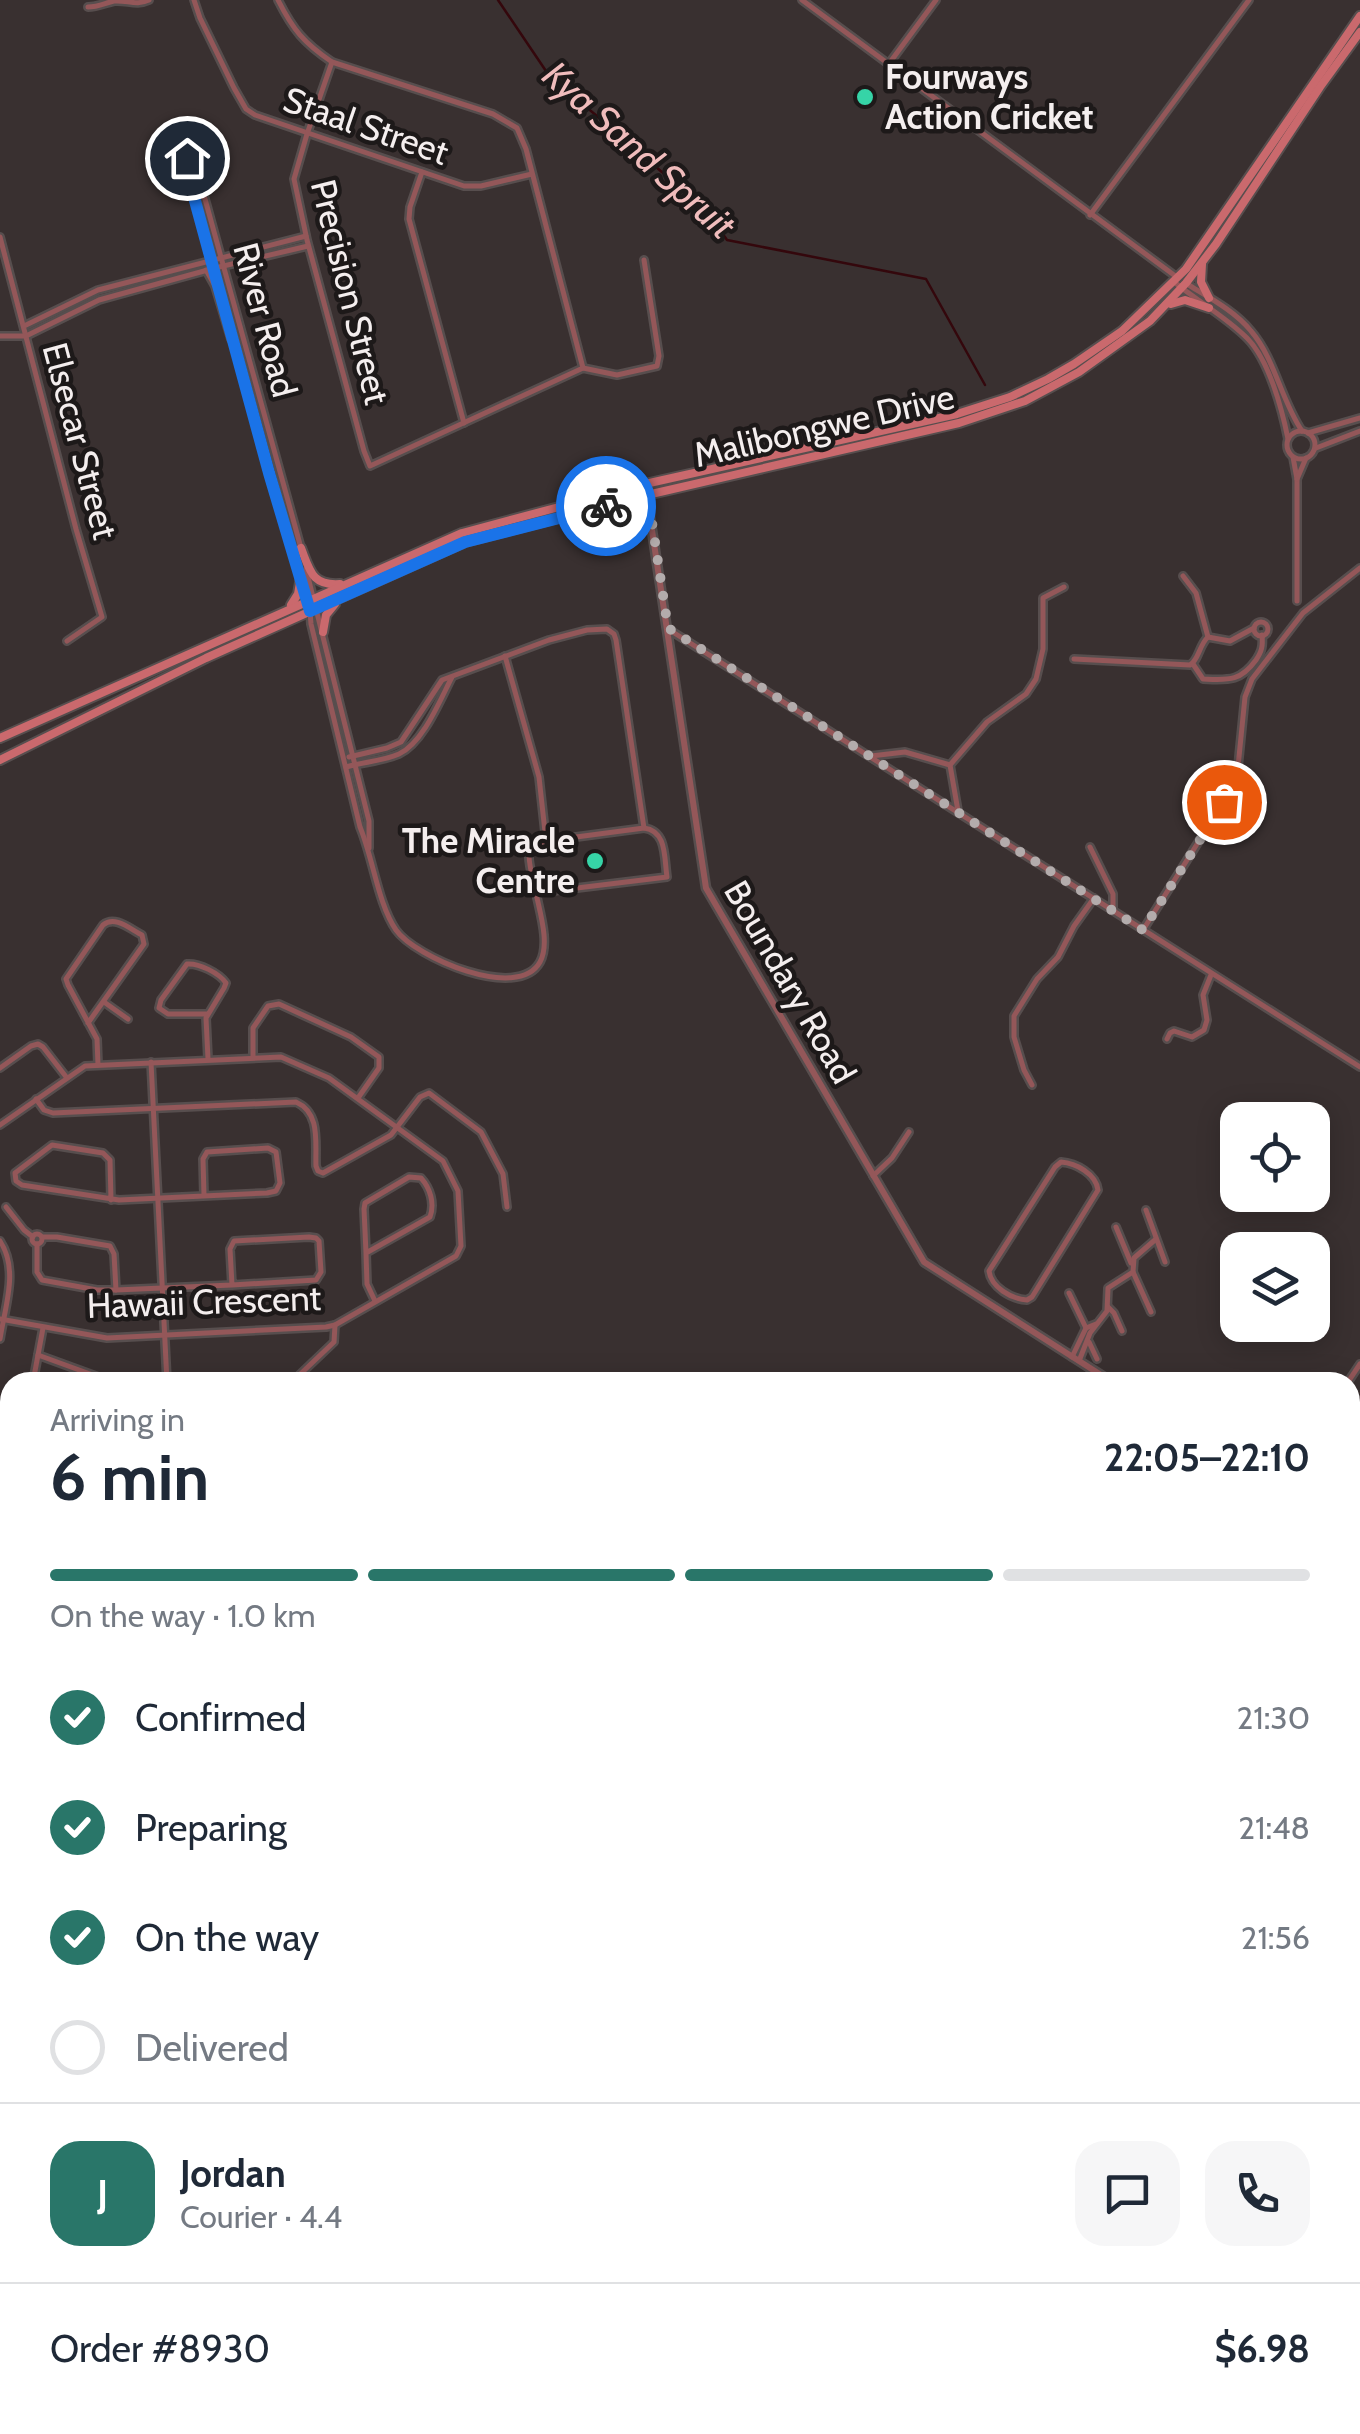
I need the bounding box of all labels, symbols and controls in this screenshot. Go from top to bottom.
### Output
water label: Kya Sand Spruit [533,51,746,249]
place label: Fourways Action Cricket [885,55,1093,138]
street label: Staal Street [278,77,454,174]
marker: Fourways Action Cricket [854,86,876,108]
pin [145,116,230,201]
icon: home [160,131,215,186]
street label: Precision Street [302,175,399,409]
street label: River Road [224,238,307,402]
street label: Elsecar Street [34,338,127,544]
street label: Malibongwe Drive [690,375,958,476]
courier [556,456,656,556]
icon: bike [579,479,634,534]
pin [1182,760,1267,845]
icon: bag [1197,775,1252,830]
place label: The Miracle Centre [402,819,575,902]
marker: The Miracle Centre [584,850,606,872]
street label: Boundary Road [715,873,866,1091]
map controls [1220,1102,1330,1342]
button: locate [1220,1102,1330,1212]
button: layers [1220,1232,1330,1342]
street label: Hawaii Crescent [86,1276,322,1327]
text: Arriving in [50,1400,185,1439]
text: 22:05–22:10 [1104,1434,1310,1481]
text: 6 min [50,1437,209,1516]
text: On the way · 1.0 km [50,1596,316,1635]
icon: check [50,1690,105,1745]
text: Confirmed [135,1694,306,1741]
text: 21:30 [1236,1698,1310,1737]
icon: check [50,1800,105,1855]
text: Preparing [135,1804,287,1851]
text: 21:48 [1238,1808,1310,1847]
icon: check [50,1910,105,1965]
text: On the way [135,1914,319,1961]
text: 21:56 [1241,1918,1310,1957]
text: Delivered [135,2024,289,2071]
button: chat [1075,2141,1180,2246]
button: phone [1205,2141,1310,2246]
text: Jordan [180,2150,286,2197]
text: J [97,2170,108,2217]
text: Courier · 4.4 [180,2197,342,2236]
text: Order #8930 [50,2325,270,2372]
text: $6.98 [1214,2325,1310,2372]

